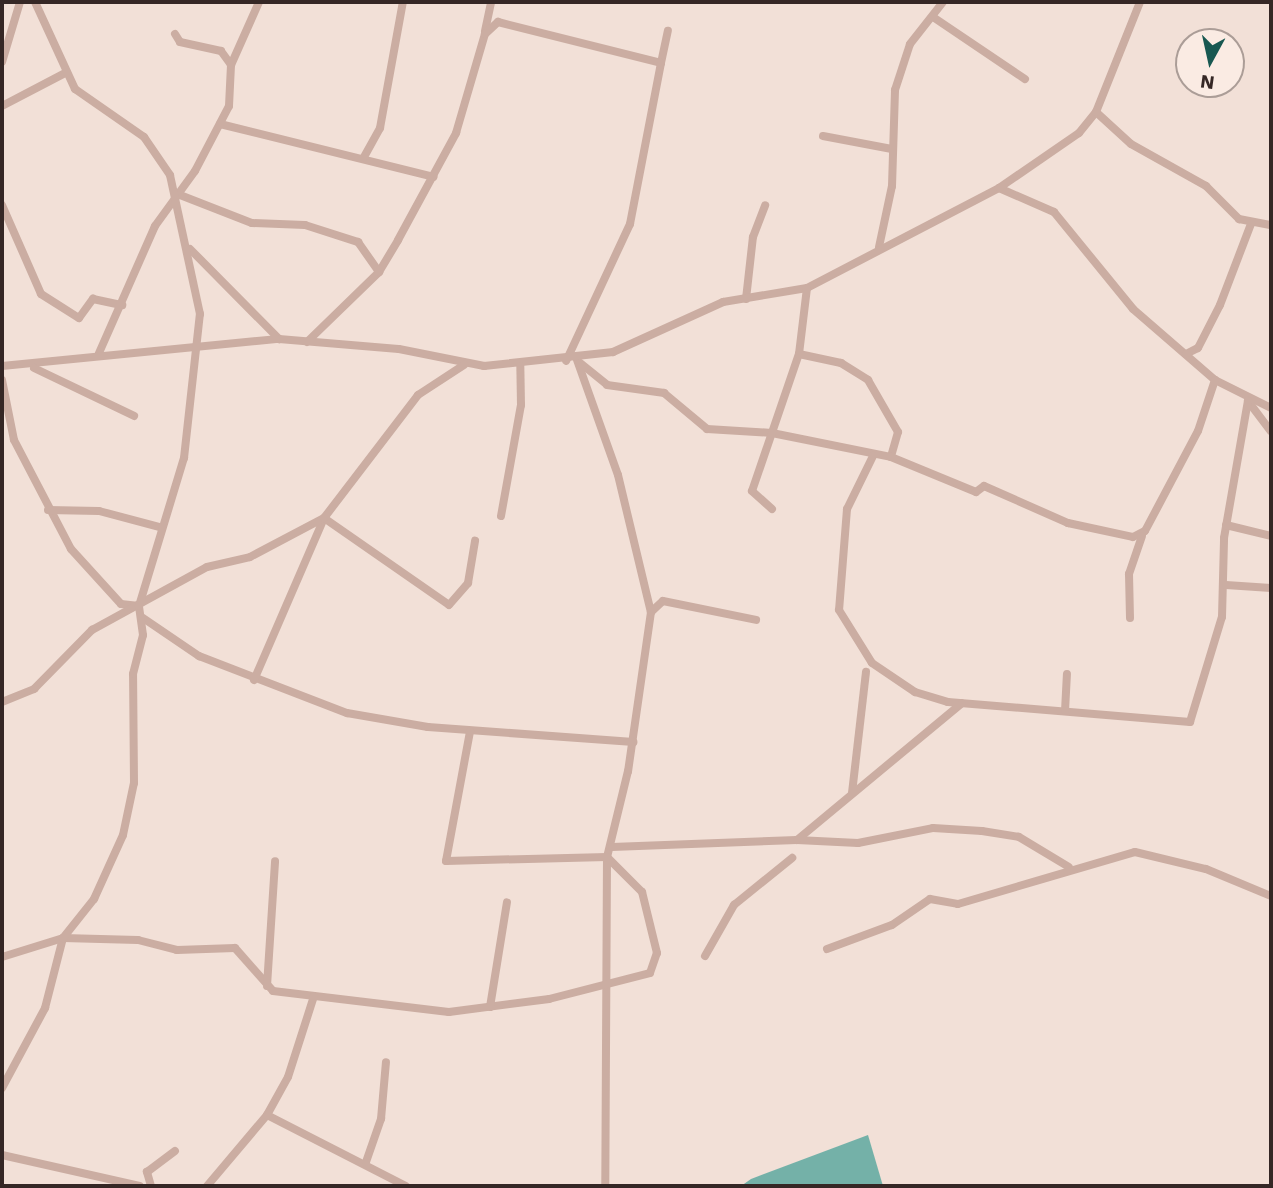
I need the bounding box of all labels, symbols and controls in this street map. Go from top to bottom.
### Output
north arrow [1175,28,1245,98]
text: N [1199,70,1216,95]

